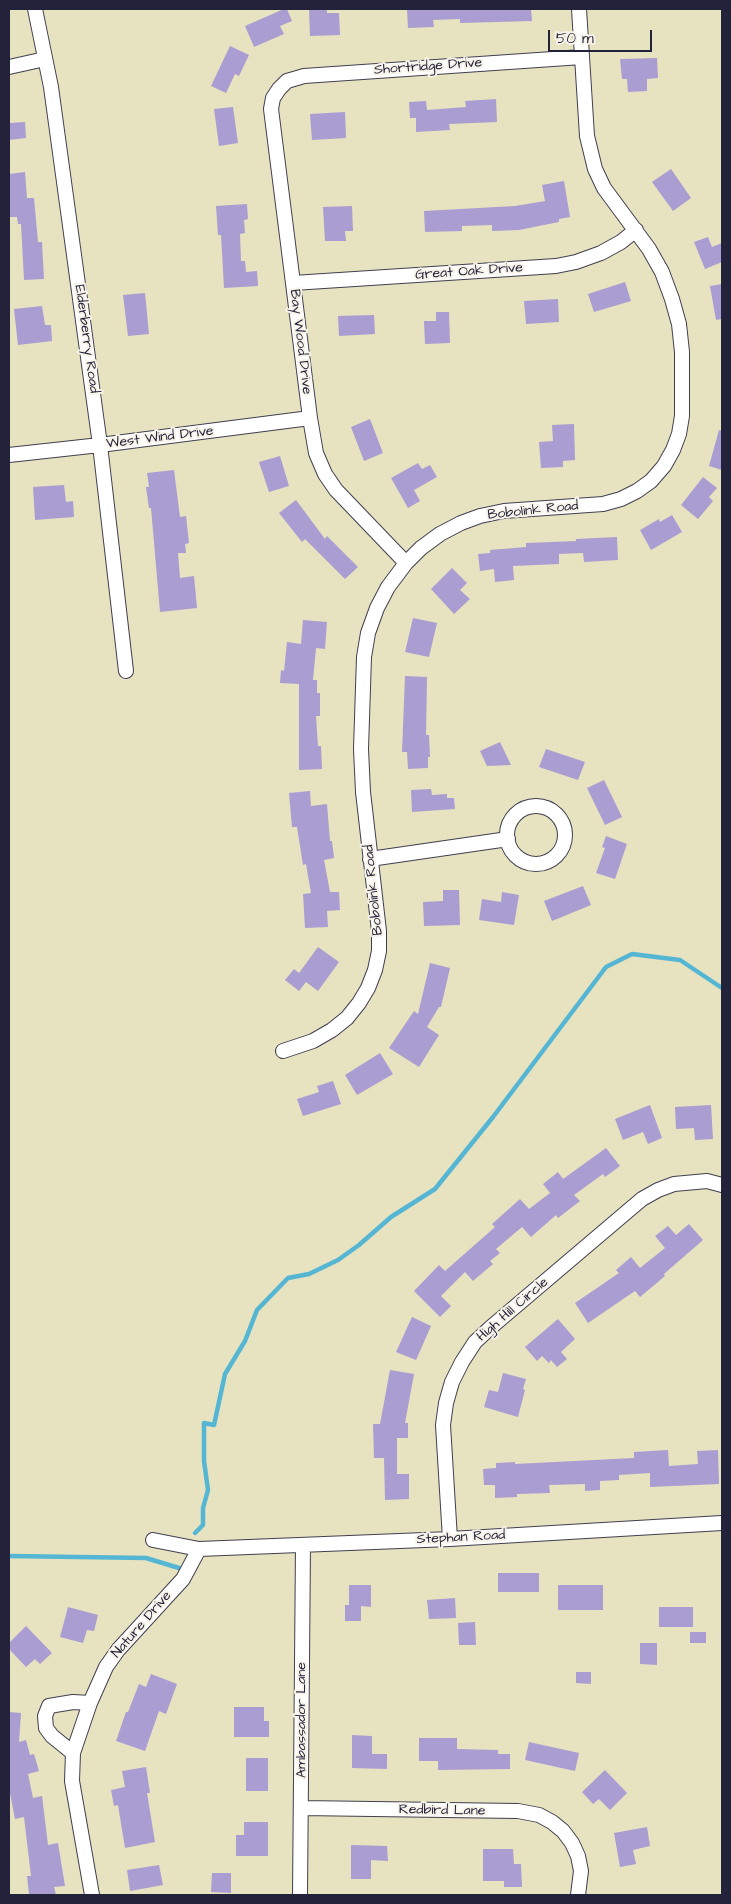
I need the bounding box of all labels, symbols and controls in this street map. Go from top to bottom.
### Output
scale bar [551,20,655,52]
text: 50 m [556,28,594,49]
street label: Shortridge Drive [373,55,483,79]
street label: Great Oak Drive [415,260,523,284]
street label: Elderberry Road [70,284,102,394]
street label: Bay Wood Drive [285,288,315,396]
street label: West Wind Drive [105,423,215,453]
street label: Bobolink Road [487,498,579,524]
street label: Bobolink Road [361,844,387,936]
street label: High Hill Circle [474,1274,552,1346]
street label: Stephan Road [416,1527,506,1549]
street label: Nature Drive [108,1588,176,1662]
street label: Ambassador Lane [294,1662,310,1778]
street label: Redbird Lane [399,1802,485,1820]

